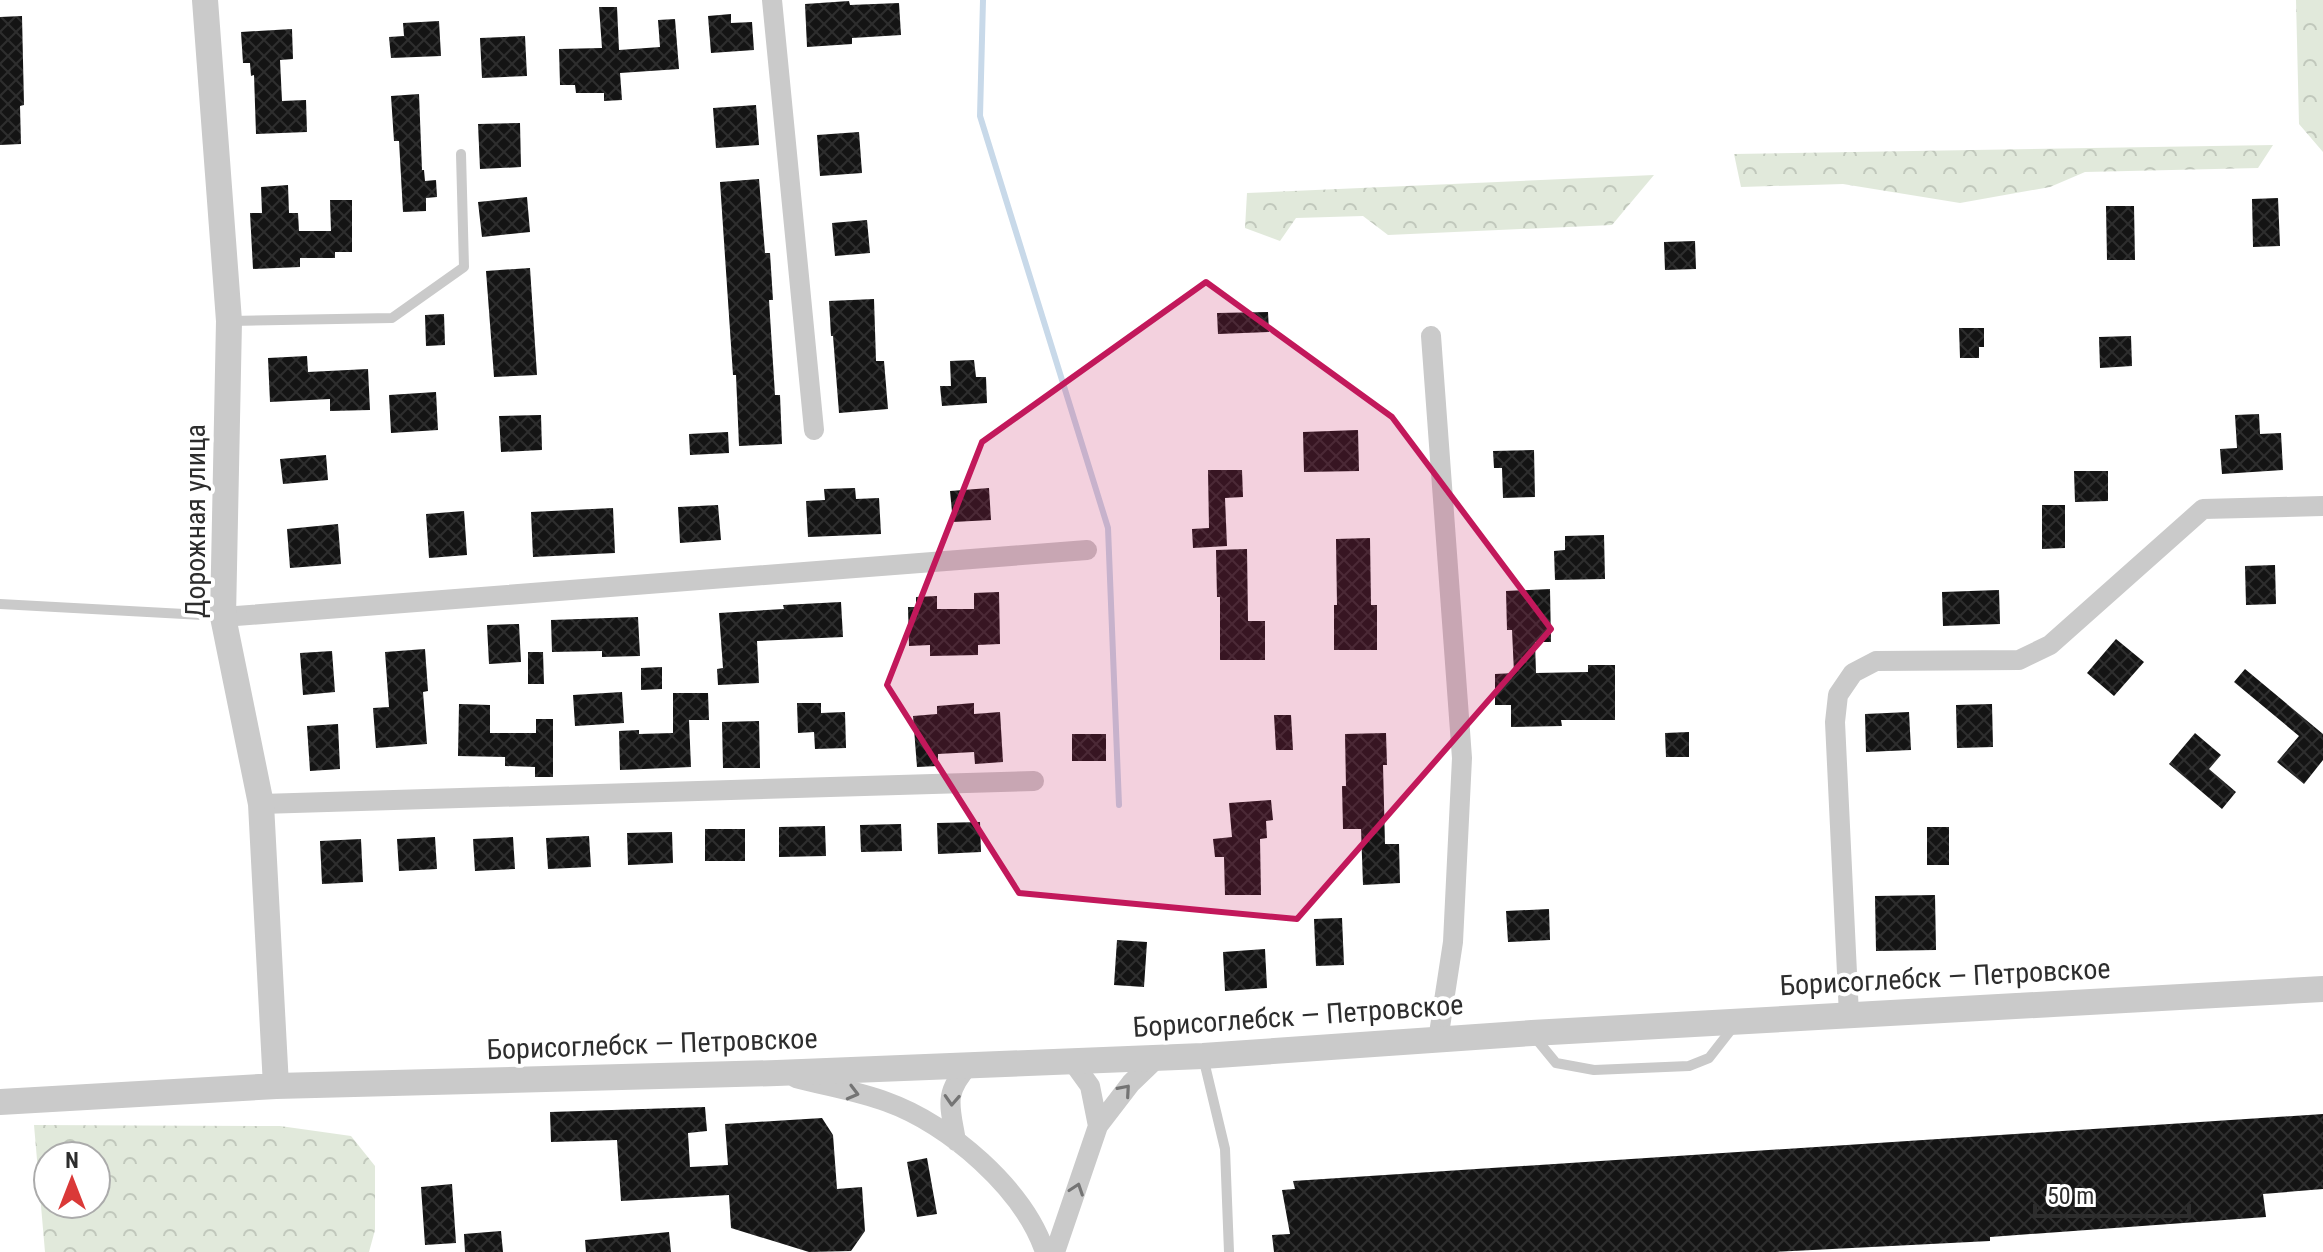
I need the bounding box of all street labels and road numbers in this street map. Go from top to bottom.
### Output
street label: Дорожная улица [179,424,212,618]
street label: Борисоглебск — Петровское [1779,952,2111,1002]
street label: Борисоглебск — Петровское [1132,988,1464,1044]
street label: Борисоглебск — Петровское [486,1022,818,1066]

